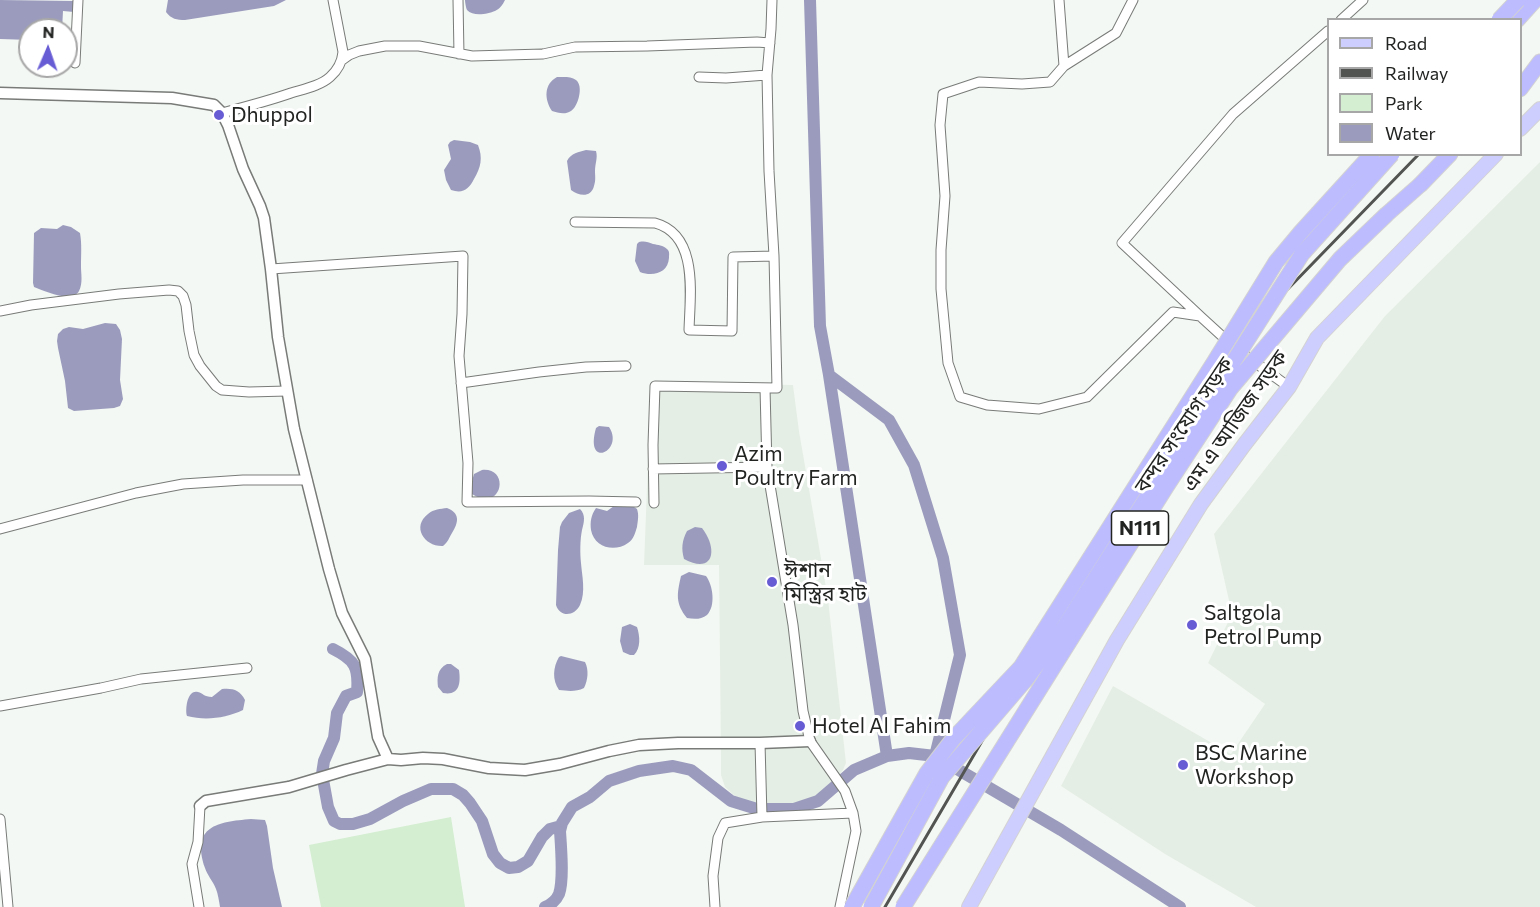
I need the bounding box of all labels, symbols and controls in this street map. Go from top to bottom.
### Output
north arrow [18,18,78,78]
legend [1327,18,1522,156]
text: N [42,22,55,41]
text: Road [1385,32,1427,54]
text: Railway [1385,62,1448,84]
text: Park [1385,92,1423,114]
place label: Dhuppol [231,102,313,128]
marker: Dhuppol [212,108,226,122]
text: Water [1385,122,1436,144]
street label: এম এ আজিজ সড়ক [1177,345,1293,497]
street label: বন্দর সংযোগ সড়ক [1129,352,1239,498]
place label: Azim Poultry Farm [734,441,858,491]
marker: Azim Poultry Farm [715,459,729,473]
road number: N111 [1112,511,1168,545]
place label: ঈশান মিস্ত্রির হাট [784,557,867,607]
marker: ঈশান মিস্ত্রির হাট [765,575,779,589]
place label: Saltgola Petrol Pump [1204,600,1322,650]
marker: Saltgola Petrol Pump [1185,618,1199,632]
place label: Hotel Al Fahim [812,713,951,739]
marker: Hotel Al Fahim [793,719,807,733]
place label: BSC Marine Workshop [1195,740,1307,790]
marker: BSC Marine Workshop [1176,758,1190,772]

